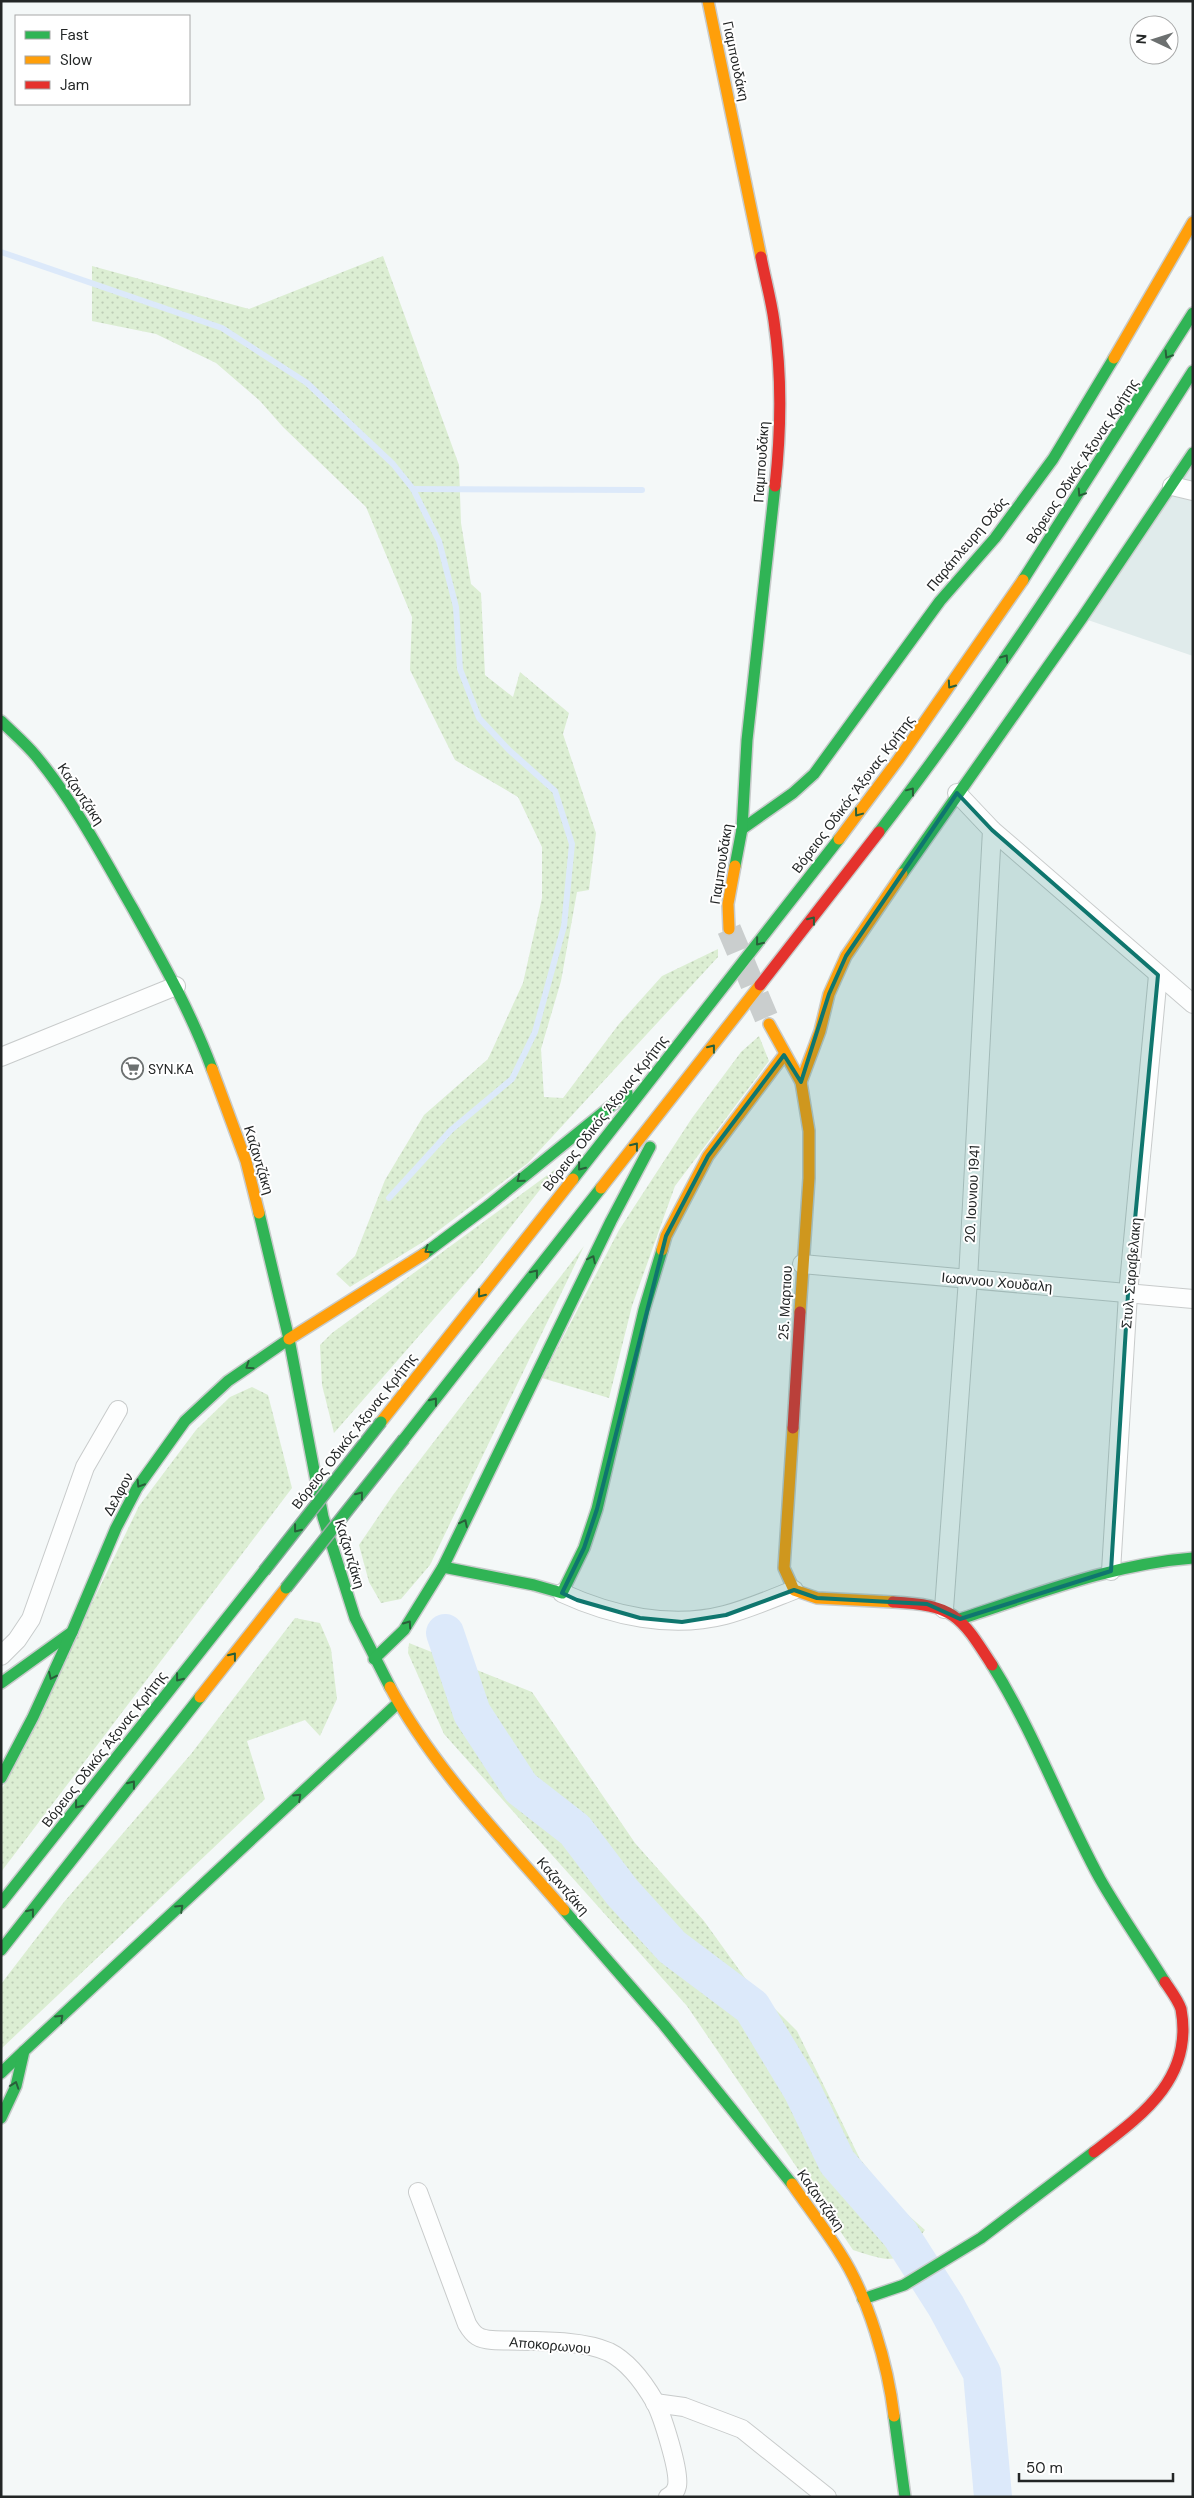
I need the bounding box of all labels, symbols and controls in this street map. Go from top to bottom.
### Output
legend [15,15,190,105]
north arrow [1129,15,1179,65]
street label: Γιαμπουδάκη [719,19,753,103]
text: Fast [60,25,89,45]
text: N [1132,33,1150,45]
text: Slow [60,50,93,70]
text: Jam [60,75,89,95]
one-way arrow [1164,350,1174,359]
street label: Βόρειος Οδικός Άξονας Κρήτης [1022,375,1142,547]
street label: Γιαμπουδάκη [749,421,773,503]
one-way arrow [1077,487,1087,496]
street label: Παράπλευρη Οδός [923,493,1012,595]
one-way arrow [999,654,1008,664]
one-way arrow [948,680,957,689]
street label: Βόρειος Οδικός Άξονας Κρήτης [788,711,919,877]
street label: Καζαντζάκη [54,760,108,828]
one-way arrow [905,787,914,797]
one-way arrow [856,807,864,816]
street label: Γιαμπουδάκη [706,822,736,906]
one-way arrow [806,916,815,926]
one-way arrow [757,936,765,945]
street label: Βόρειος Οδικός Άξονας Κρήτης [538,1031,672,1195]
one-way arrow [706,1044,715,1054]
supermarket icon: SYN.KA [120,1057,144,1081]
place label: SYN.KA [148,1060,194,1078]
street label: Καζαντζάκη [240,1123,278,1197]
one-way arrow [630,1143,638,1152]
street label: 20. Ιουνιου 1941 [960,1145,984,1243]
one-way arrow [578,1161,587,1170]
one-way arrow [517,1174,526,1183]
street label: Στυλ. Σαραβελακη [1117,1217,1145,1329]
one-way arrow [424,1244,434,1253]
one-way arrow [586,1255,596,1264]
street label: 25. Μαρτιου [774,1265,796,1341]
street label: Ιωαννου Χουδαλη [941,1268,1053,1296]
one-way arrow [529,1270,537,1279]
one-way arrow [478,1289,487,1298]
street label: Βόρειος Οδικός Άξονας Κρήτης [287,1349,421,1513]
one-way arrow [245,1360,255,1369]
one-way arrow [428,1397,437,1407]
street label: Δελφον [99,1469,137,1519]
one-way arrow [136,1479,146,1488]
one-way arrow [354,1492,362,1501]
street label: Καζαντζάκη [331,1517,369,1591]
one-way arrow [458,1519,468,1528]
one-way arrow [294,1523,302,1532]
one-way arrow [402,1621,411,1630]
one-way arrow [227,1653,235,1662]
street label: Βόρειος Οδικός Άξονας Κρήτης [37,1667,171,1831]
one-way arrow [47,1671,58,1680]
one-way arrow [177,1672,185,1681]
one-way arrow [127,1781,135,1790]
one-way arrow [292,1794,301,1803]
one-way arrow [76,1799,84,1808]
street label: Καζαντζάκη [533,1853,593,1919]
one-way arrow [174,1905,183,1914]
one-way arrow [26,1908,35,1917]
one-way arrow [54,2015,63,2024]
one-way arrow [9,2082,19,2090]
street label: Καζαντζάκη [793,2166,849,2234]
street label: Αποκορωνου [508,2332,592,2358]
scale bar [1019,2450,1173,2482]
text: 50 m [1026,2458,1063,2478]

